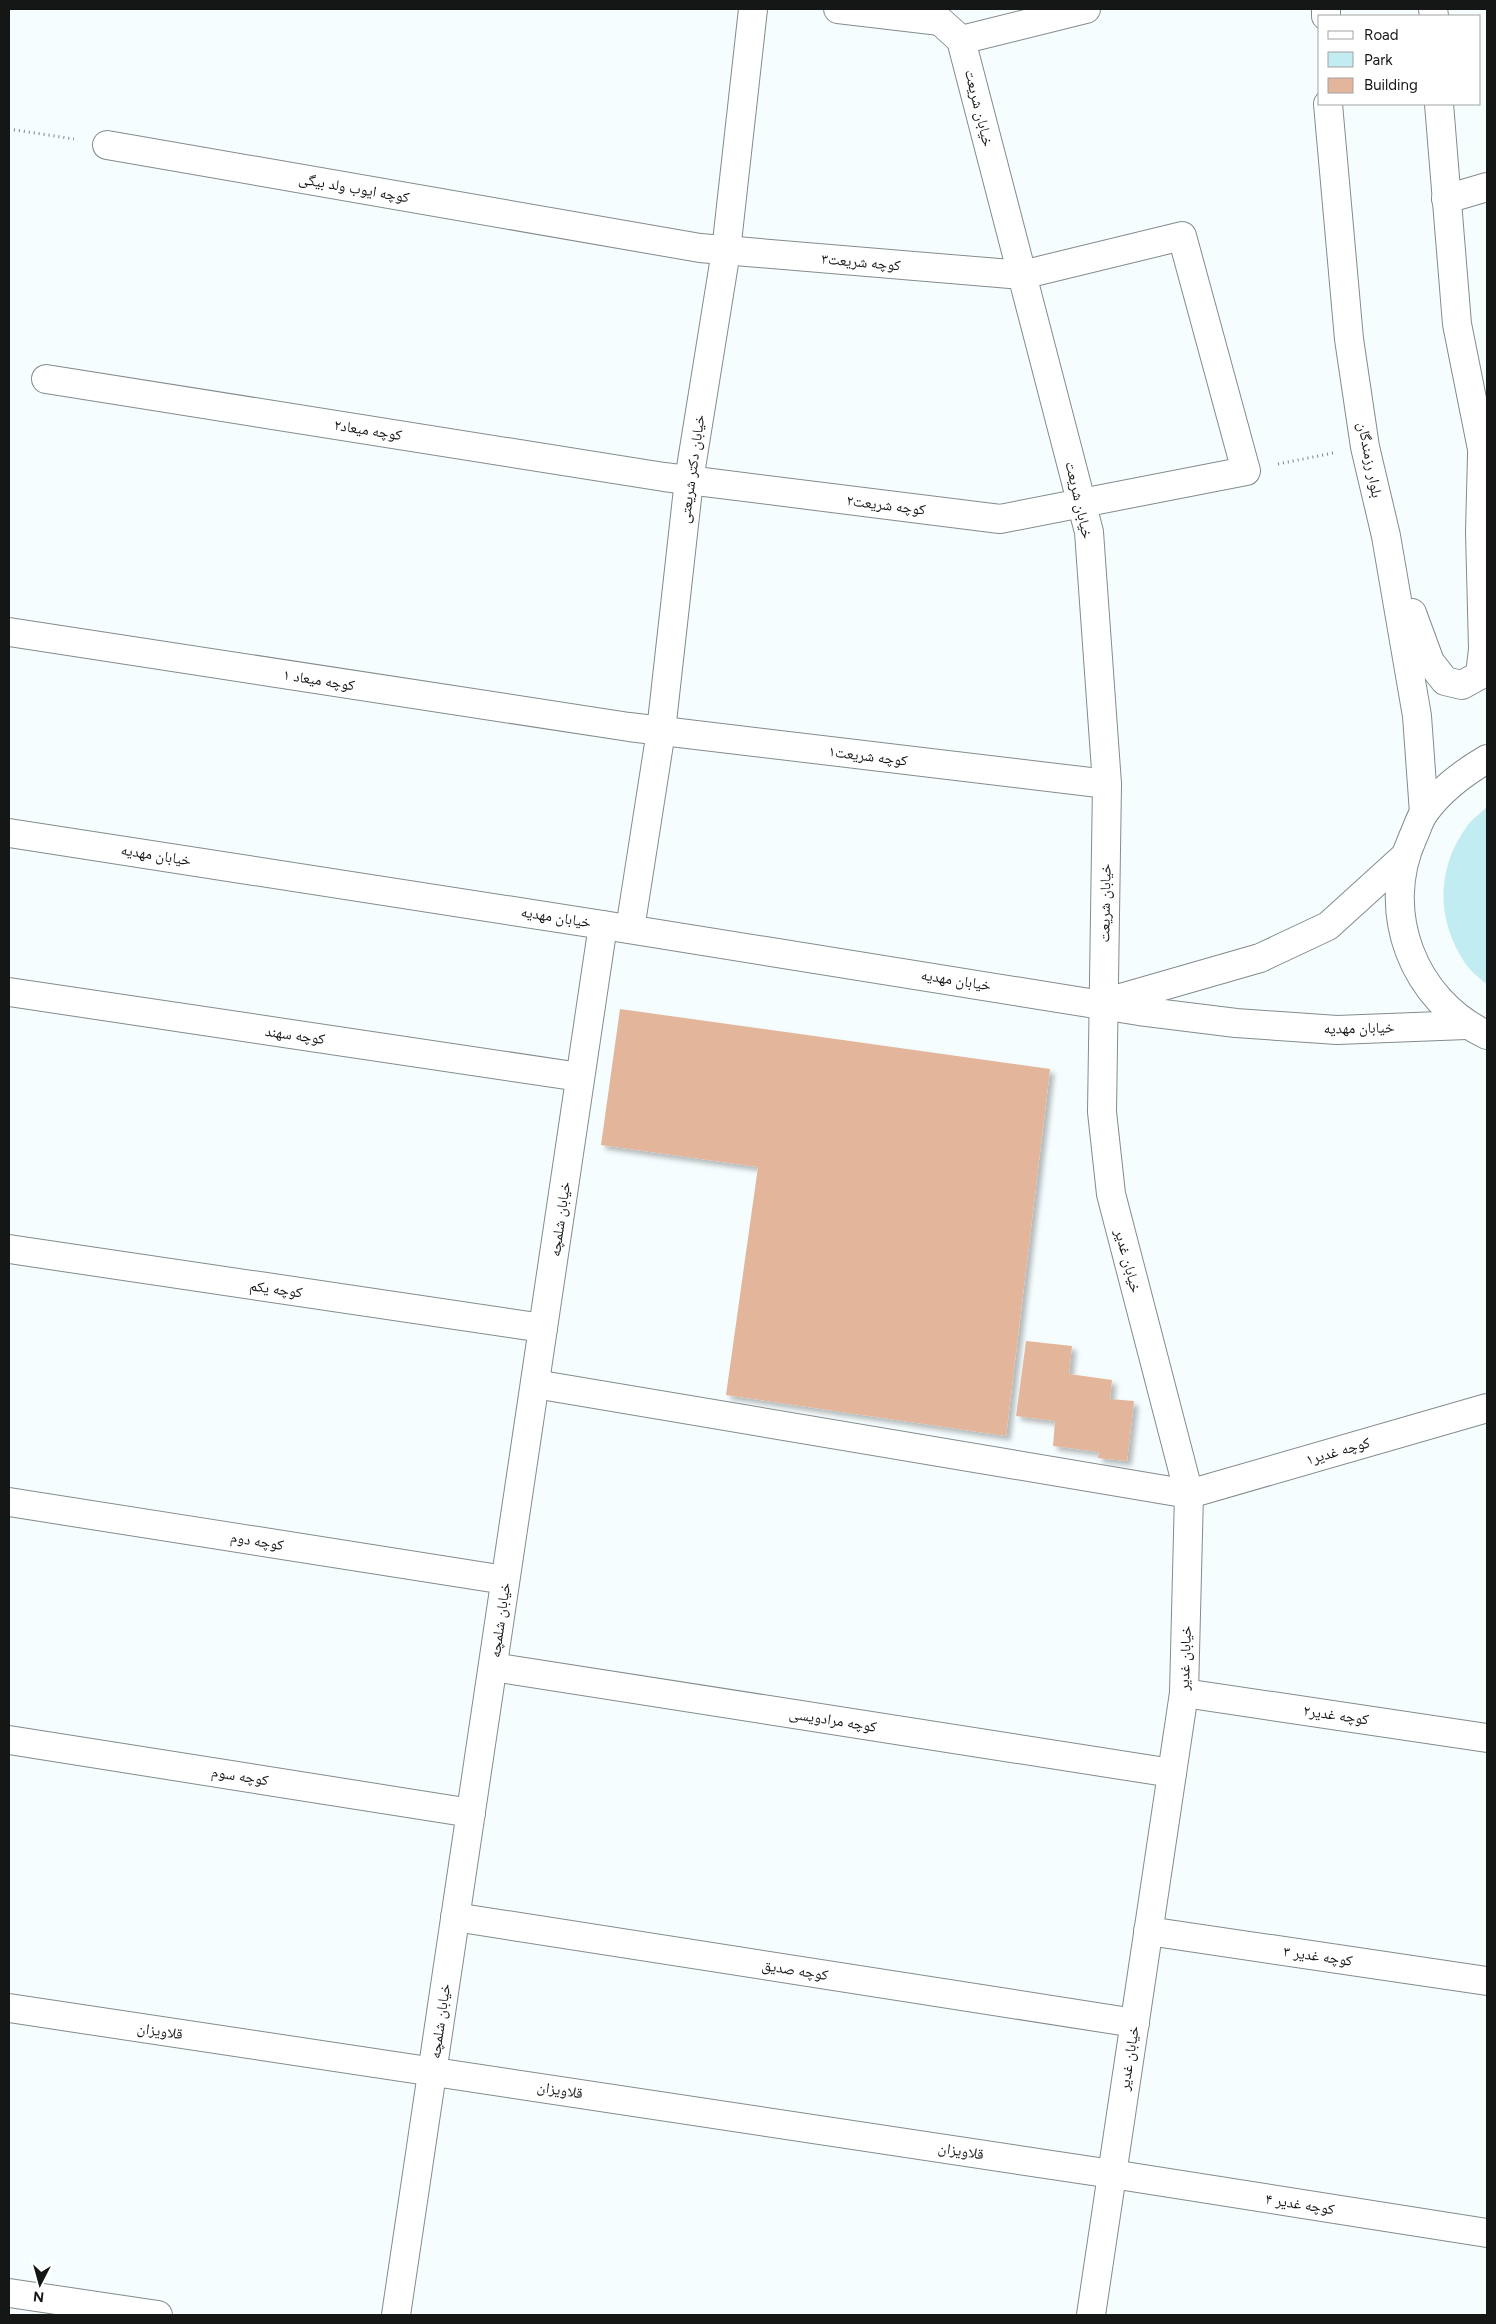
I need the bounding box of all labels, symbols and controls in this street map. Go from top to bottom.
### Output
legend [1318,15,1481,105]
text: Road [1364,26,1399,44]
text: Park [1364,51,1393,69]
street label: خیابان شریعت [960,68,997,149]
text: Building [1364,76,1418,94]
street label: کوچه ایوب ولد بیگی [297,169,411,208]
street label: کوچه شریعت۳ [821,250,901,274]
street label: خیابان دکتر شریعتی [675,413,710,525]
street label: کوچه میعاد۲ [333,416,403,444]
street label: بلوار رزمندگان [1353,421,1386,500]
street label: خیابان شریعت [1060,460,1097,541]
street label: کوچه شریعت۲ [845,491,927,519]
street label: کوچه میعاد ۱ [282,665,356,695]
street label: کوچه شریعت۱ [827,742,909,770]
street label: خیابان مهدیه [119,841,193,870]
street label: خیابان شریعت [1095,863,1116,943]
street label: خیابان مهدیه [519,903,593,932]
street label: خیابان مهدیه [919,966,993,995]
street label: خیابان مهدیه [1323,1018,1395,1039]
street label: کوچه سهند [264,1022,326,1048]
street label: خیابان شلمچه [546,1180,575,1258]
street label: خیابان غدیر [1110,1226,1145,1295]
street label: کوچه یکم [248,1276,304,1303]
street label: کوچه غدیر۱ [1304,1433,1372,1469]
street label: کوچه دوم [229,1528,285,1555]
street label: خیابان شلمچه [486,1581,515,1659]
street label: خیابان غدیر [1175,1625,1196,1692]
street label: کوچه غدیر۲ [1302,1702,1370,1728]
street label: کوچه مرادویسی [788,1704,878,1737]
street label: کوچه سوم [210,1763,270,1790]
street label: کوچه غدیر ۳ [1282,1942,1354,1970]
street label: کوچه صدیق [760,1956,829,1985]
street label: خیابان شلمچه [426,1982,455,2060]
street label: قلاویزان [136,2019,184,2044]
street label: خیابان غدیر [1115,2024,1144,2093]
street label: قلاویزان [536,2078,584,2103]
street label: قلاویزان [937,2139,985,2164]
street label: کوچه غدیر ۴ [1264,2190,1336,2218]
north arrow [15,2259,65,2309]
text: N [32,2287,45,2305]

